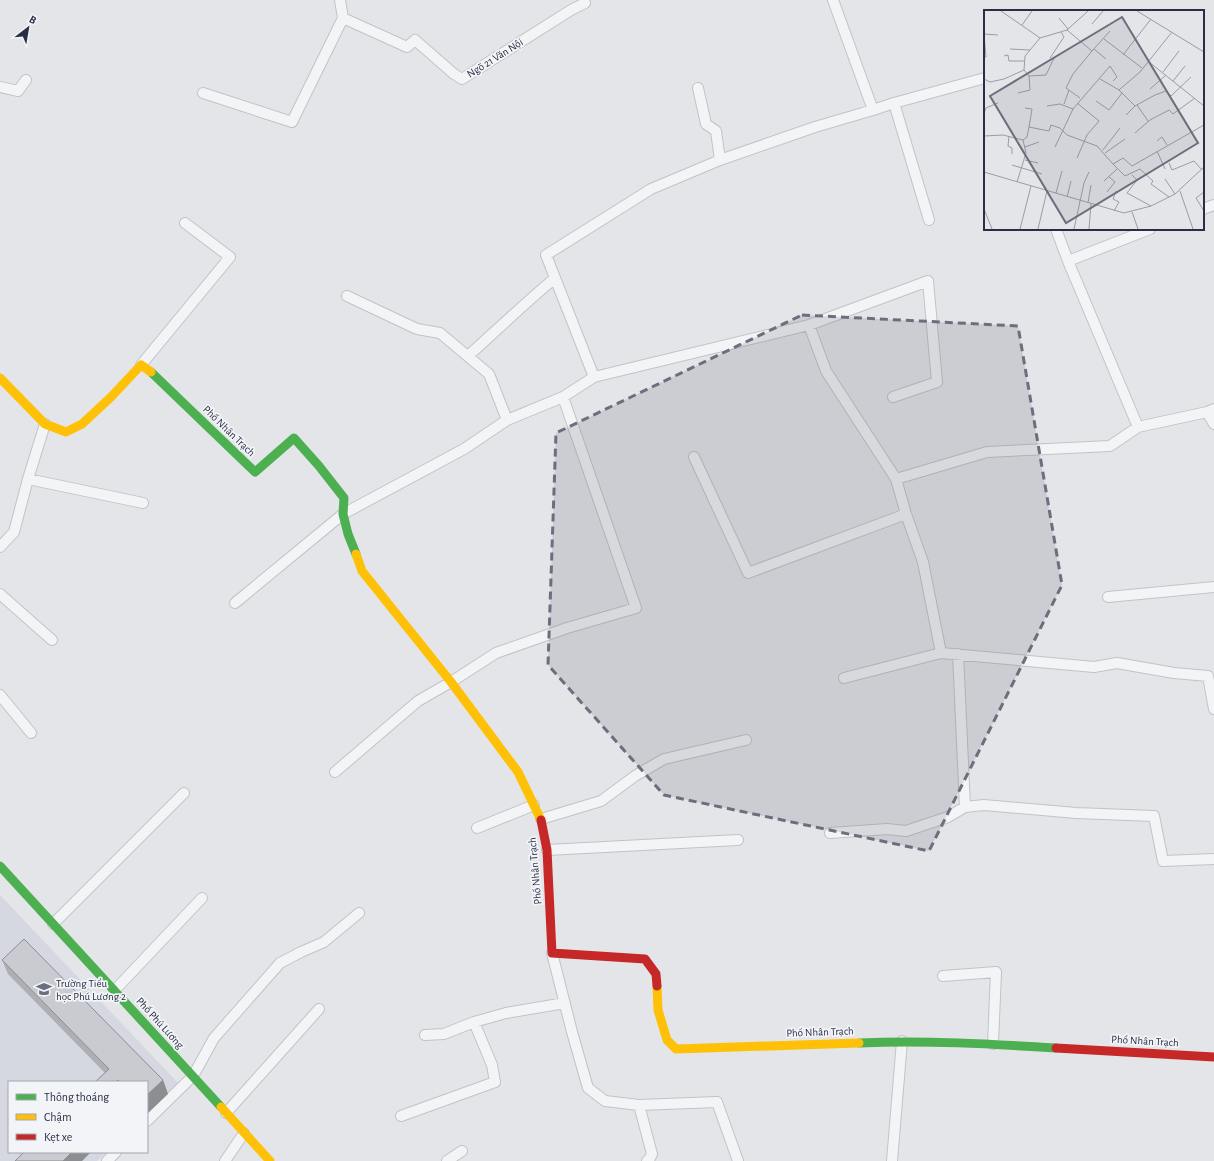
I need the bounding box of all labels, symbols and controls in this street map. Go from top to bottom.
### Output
north arrow [8,8,48,48]
inset map [984,10,1204,230]
text: B [27,14,39,27]
street label: Ngõ 21 Văn Nội [465,36,525,80]
street label: Phố Nhân Trạch [201,404,257,458]
street label: Phố Nhân Trạch [527,837,543,905]
place label: Trường Tiểu học Phú Lương 2 [56,978,126,1002]
school or university icon: Trường Tiểu học Phú Lương 2 [35,980,53,998]
street label: Phố Phú Lương [134,995,186,1051]
street label: Phố Nhân Trạch [786,1025,854,1039]
street label: Phố Nhân Trạch [1111,1034,1179,1048]
legend [8,1081,148,1153]
text: Thông thoáng [44,1091,109,1103]
text: Chậm [44,1111,72,1123]
text: Kẹt xe [44,1131,72,1143]

